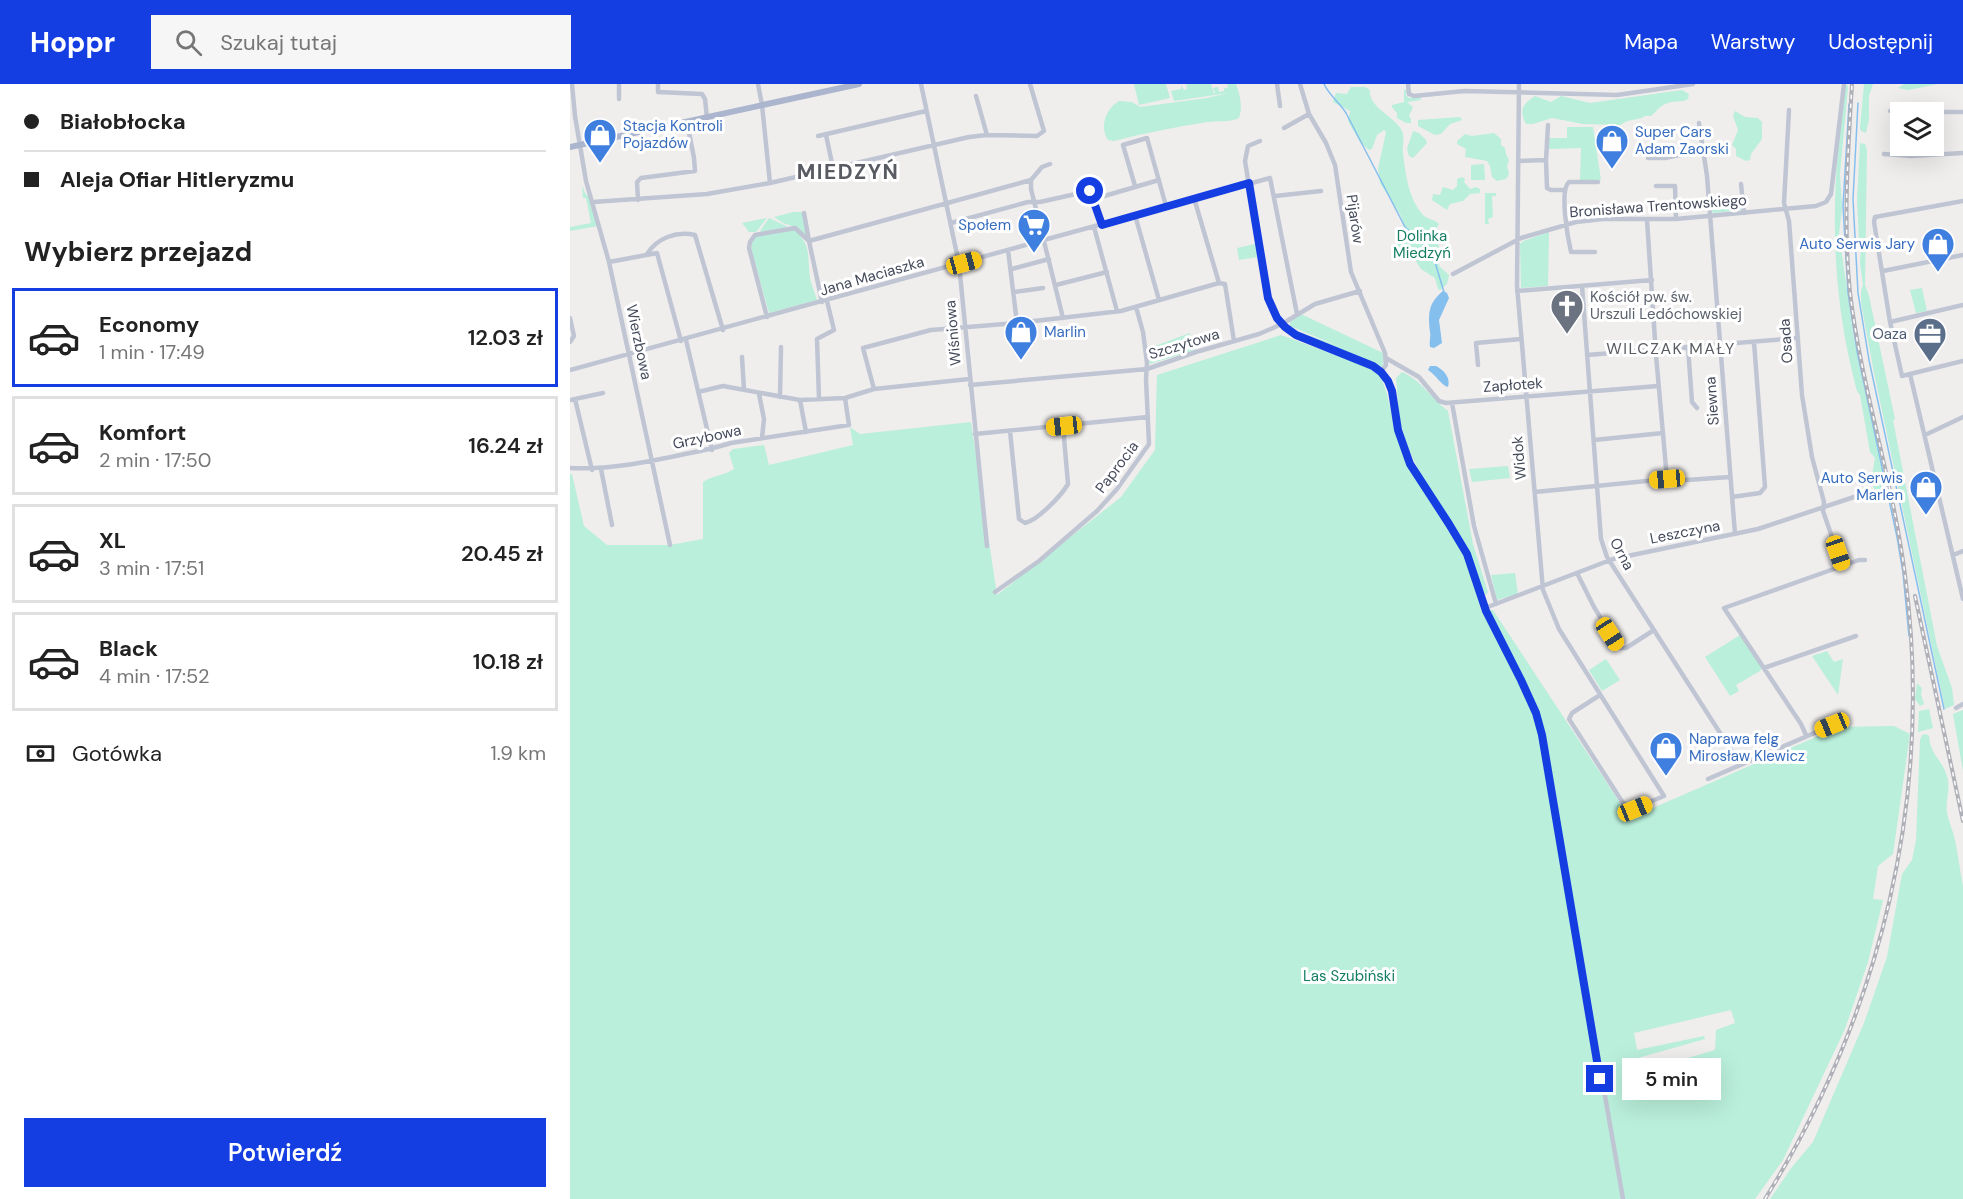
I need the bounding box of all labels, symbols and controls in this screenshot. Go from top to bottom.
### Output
search box [151,15,571,69]
text: Hoppr [30,24,115,61]
icon: search [172,26,205,59]
text: Szukaj tutaj [220,28,337,57]
text: Mapa [1624,28,1678,56]
text: Warstwy [1711,28,1795,56]
text: Udostępnij [1828,28,1933,56]
map controls [1890,102,1944,156]
button: layers [1890,102,1944,156]
text: Białobłocka [60,107,186,136]
place label: Stacja Kontroli Pojazdów [623,116,723,153]
shop icon: Stacja Kontroli Pojazdów [582,117,618,164]
place label: Super Cars Adam Zaorski [1635,122,1729,159]
shop icon: Super Cars Adam Zaorski [1594,123,1630,170]
district label: MIEDZYŃ [797,158,899,186]
text: Aleja Ofiar Hitleryzmu [60,165,294,194]
route start [1076,177,1103,204]
street label: Bronisława Trentowskiego [1569,190,1748,222]
street label: Pijarów [1342,193,1368,245]
supermarket icon: Społem [1016,207,1052,254]
place label: Społem [958,215,1011,235]
park label: Dolinka Miedzyń [1393,226,1451,263]
shop icon: Auto Serwis Jary [1920,226,1956,273]
text: Wybierz przejazd [24,234,252,269]
place label: Auto Serwis Jary [1799,234,1916,254]
car [944,250,984,276]
street label: Jana Maciaszka [818,252,926,300]
place label: Kościół pw. św. Urszuli Ledóchowskiej [1590,287,1742,324]
church icon: Kościół pw. św. Urszuli Ledóchowskiej [1549,288,1585,335]
street label: Wiśniowa [940,299,966,367]
street label: Wierzbowa [621,303,657,381]
text: Economy [99,310,199,339]
icon: car [27,311,81,365]
shop icon: Marlin [1003,314,1039,361]
office icon: Oaza [1912,316,1948,363]
street label: Osada [1774,318,1798,364]
place label: Marlin [1044,322,1086,342]
text: 12.03 zł [468,323,543,352]
street label: Szczytowa [1146,324,1222,364]
place label: Oaza [1872,324,1907,344]
district label: WILCZAK MAŁY [1606,338,1736,359]
text: 1 min · 17:49 [99,339,205,365]
street label: Zapłotek [1482,373,1544,397]
street label: Siewna [1700,376,1724,426]
car [1045,415,1083,437]
text: Komfort [99,418,186,447]
icon: car [27,419,81,473]
street label: Grzybowa [671,420,743,454]
text: 16.24 zł [468,431,543,460]
street label: Widok [1507,435,1531,481]
street label: Paprocia [1091,437,1143,497]
text: 2 min · 17:50 [99,447,211,473]
car [1648,468,1686,490]
place label: Auto Serwis Marlen [1821,468,1903,505]
shop icon: Auto Serwis Marlen [1908,469,1944,516]
street label: Leszczyna [1648,515,1722,549]
text: XL [99,526,126,555]
icon: car [27,527,81,581]
car [1824,533,1852,573]
street label: Orna [1605,534,1639,574]
text: 20.45 zł [461,539,543,568]
text: 3 min · 17:51 [99,555,204,581]
car [1593,614,1627,654]
text: Black [99,634,158,663]
icon: car [27,635,81,689]
text: 10.18 zł [473,647,543,676]
text: 4 min · 17:52 [99,663,210,689]
car [1812,710,1852,740]
place label: Naprawa felg Mirosław Klewicz [1689,729,1805,766]
shop icon: Naprawa felg Mirosław Klewicz [1648,730,1684,777]
icon: cash [24,737,57,770]
text: Gotówka [72,739,162,768]
text: 1.9 km [491,740,546,766]
car [1615,794,1655,824]
park label: Las Szubiński [1303,966,1395,986]
callout: 5 min [1621,1058,1720,1100]
route end [1586,1065,1613,1092]
text: 5 min [1645,1066,1698,1092]
button: Potwierdź [24,1118,546,1187]

